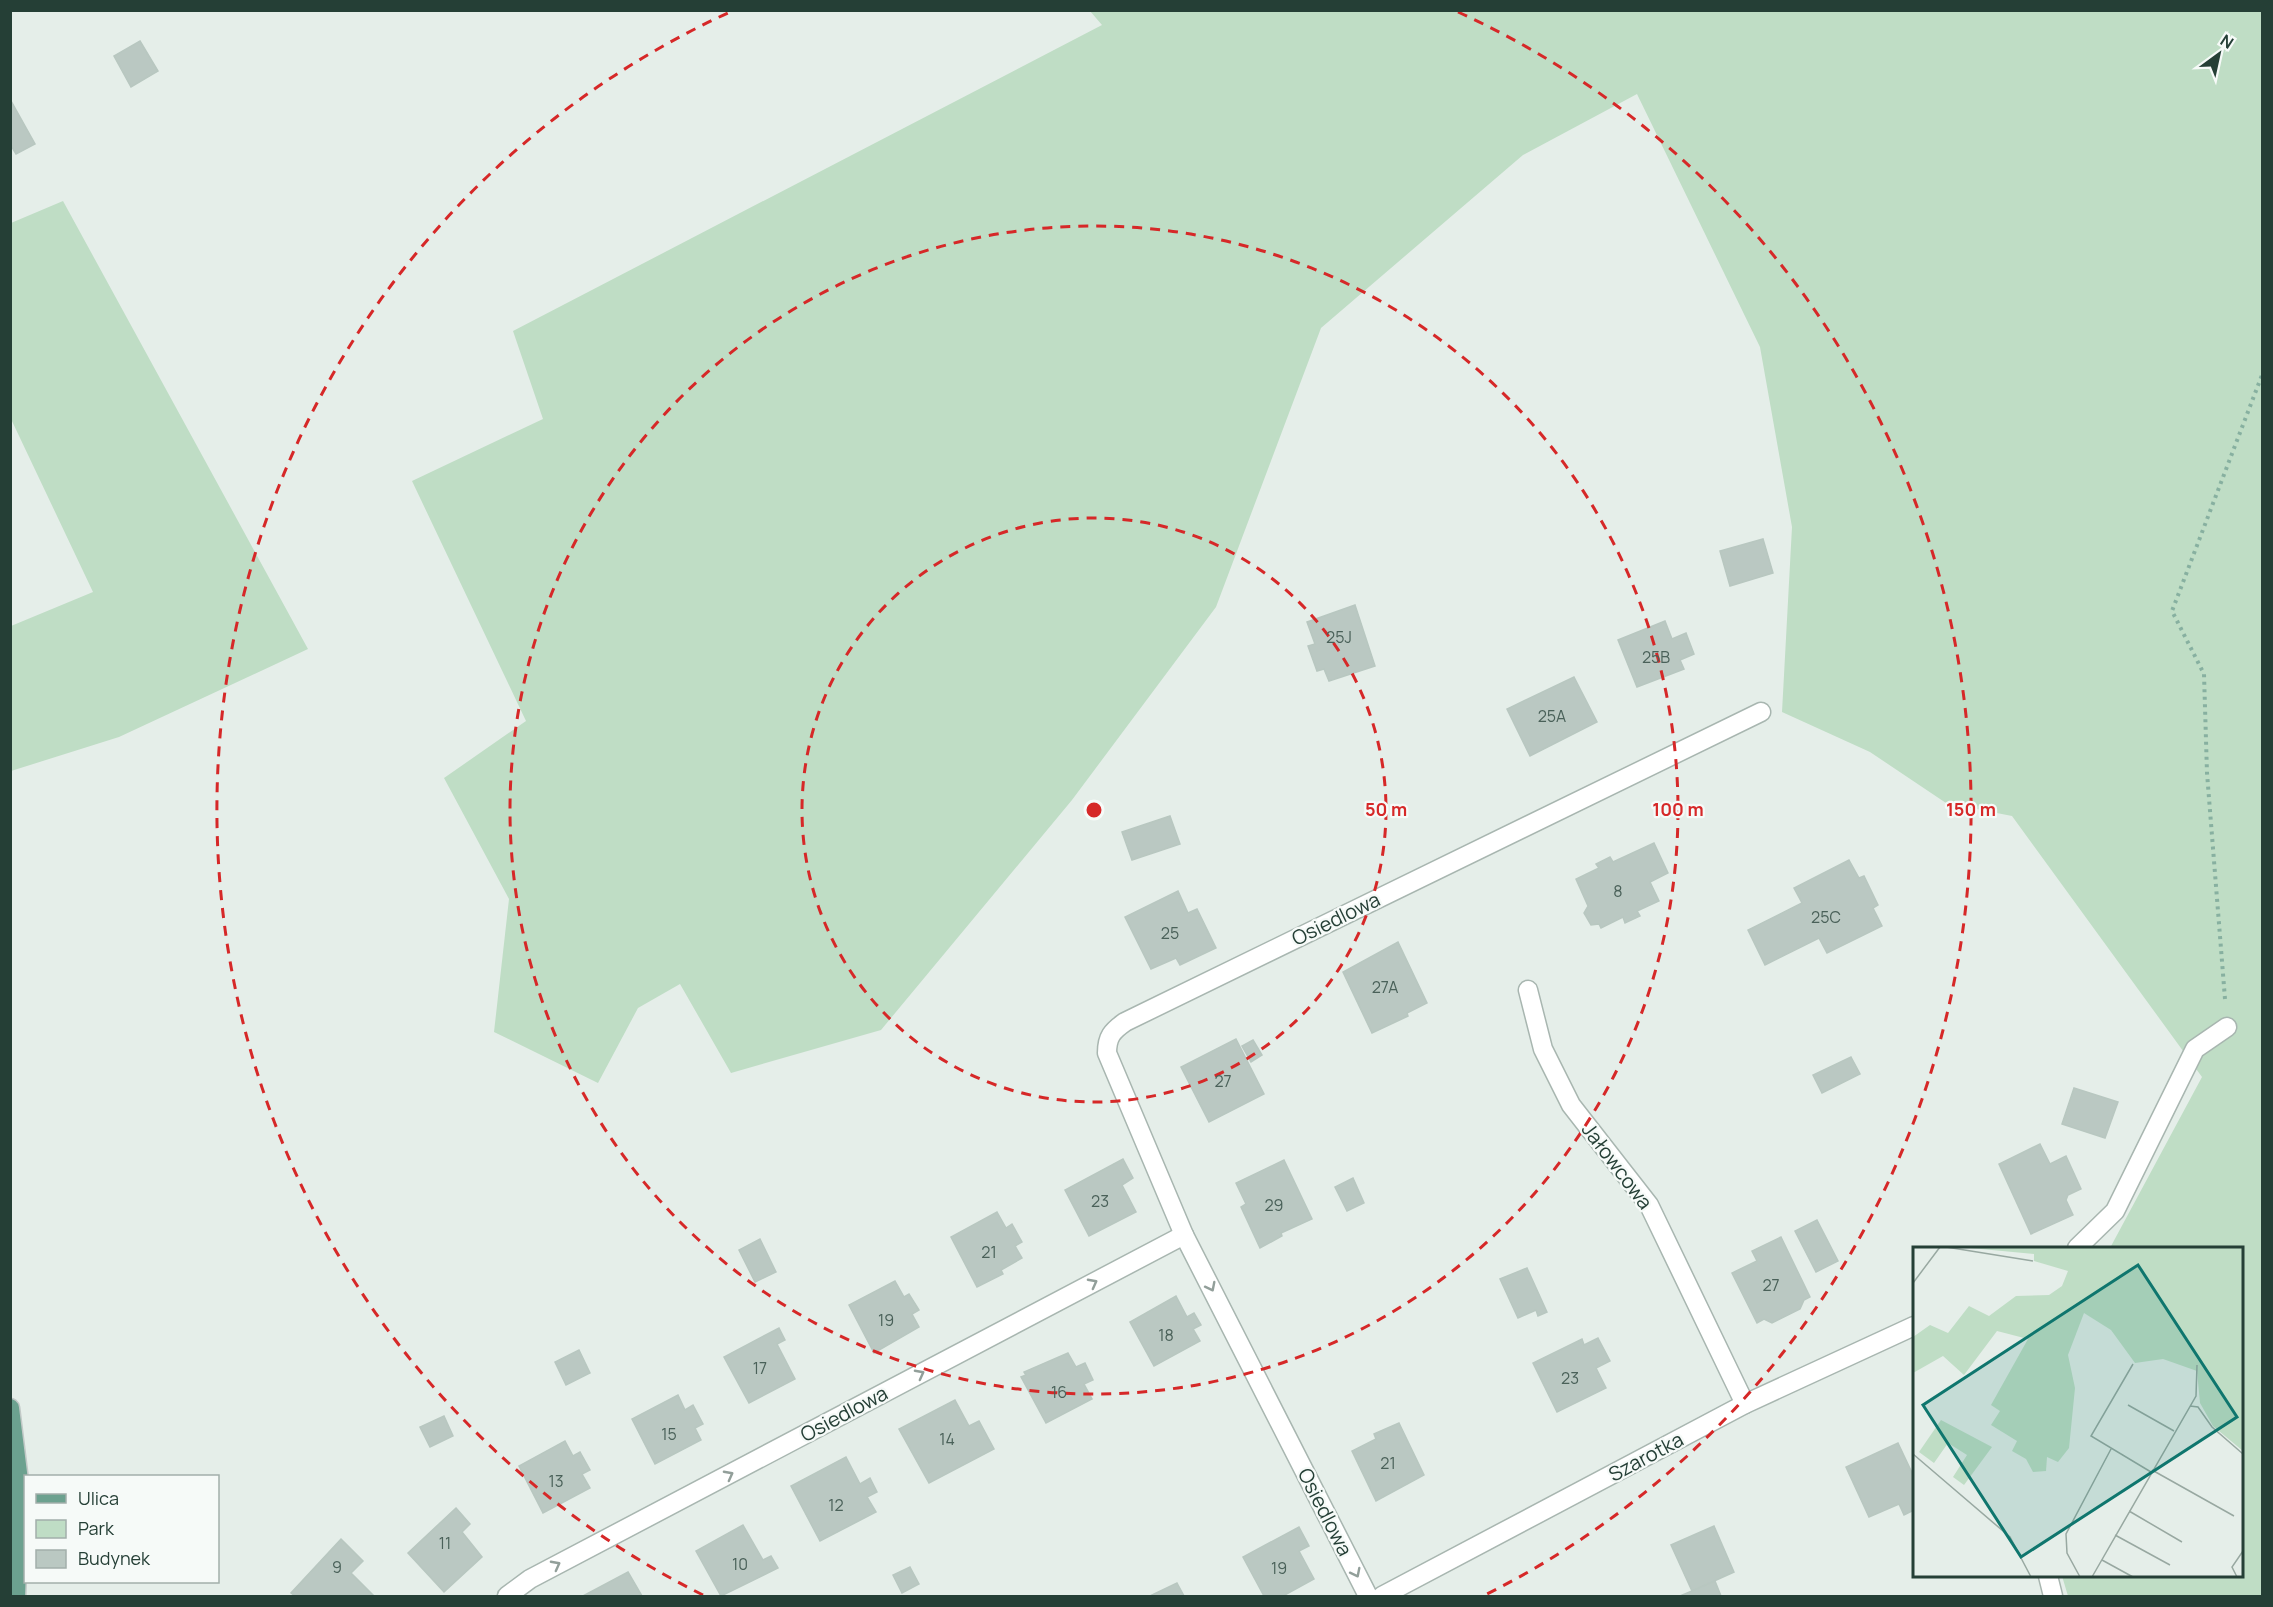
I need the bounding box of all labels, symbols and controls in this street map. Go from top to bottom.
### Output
north arrow [2189,24,2249,84]
text: N [2216,29,2238,54]
house number: 25J [1326,626,1352,648]
house number: 25B [1642,646,1670,668]
house number: 25A [1538,705,1566,727]
text: 50 m [1365,797,1407,821]
text: 100 m [1652,797,1704,821]
text: 150 m [1946,797,1996,821]
centre of rings [1084,800,1104,820]
house number: 8 [1613,880,1623,902]
street label: Osiedlowa [1287,886,1384,952]
house number: 25C [1811,906,1841,928]
house number: 25 [1161,922,1179,944]
house number: 27A [1372,976,1398,998]
house number: 27 [1214,1070,1232,1092]
street label: Jałowcowa [1576,1117,1659,1215]
house number: 23 [1091,1190,1109,1212]
house number: 29 [1264,1194,1284,1216]
house number: 21 [981,1241,997,1263]
inset map [1913,1247,2243,1577]
house number: 27 [1762,1274,1780,1296]
one-way arrow [1086,1279,1097,1290]
one-way arrow [1203,1281,1215,1292]
house number: 19 [878,1309,894,1331]
house number: 18 [1158,1324,1174,1346]
house number: 17 [753,1357,767,1379]
house number: 23 [1561,1367,1579,1389]
one-way arrow [914,1370,924,1381]
street label: Osiedlowa [795,1379,892,1448]
house number: 16 [1051,1381,1067,1403]
house number: 15 [661,1423,677,1445]
street label: Szarotka [1604,1426,1688,1488]
house number: 14 [939,1428,955,1450]
house number: 21 [1380,1452,1396,1474]
street label: Osiedlowa [1292,1463,1359,1560]
house number: 13 [548,1470,564,1492]
one-way arrow [723,1470,734,1482]
legend [24,1475,219,1583]
text: Ulica [78,1486,119,1510]
house number: 12 [828,1494,844,1516]
text: Park [78,1516,115,1540]
house number: 11 [439,1532,451,1554]
text: Budynek [78,1546,151,1570]
house number: 10 [732,1553,748,1575]
house number: 9 [332,1556,342,1578]
house number: 19 [1271,1557,1287,1579]
one-way arrow [550,1561,561,1572]
one-way arrow [1349,1567,1361,1578]

